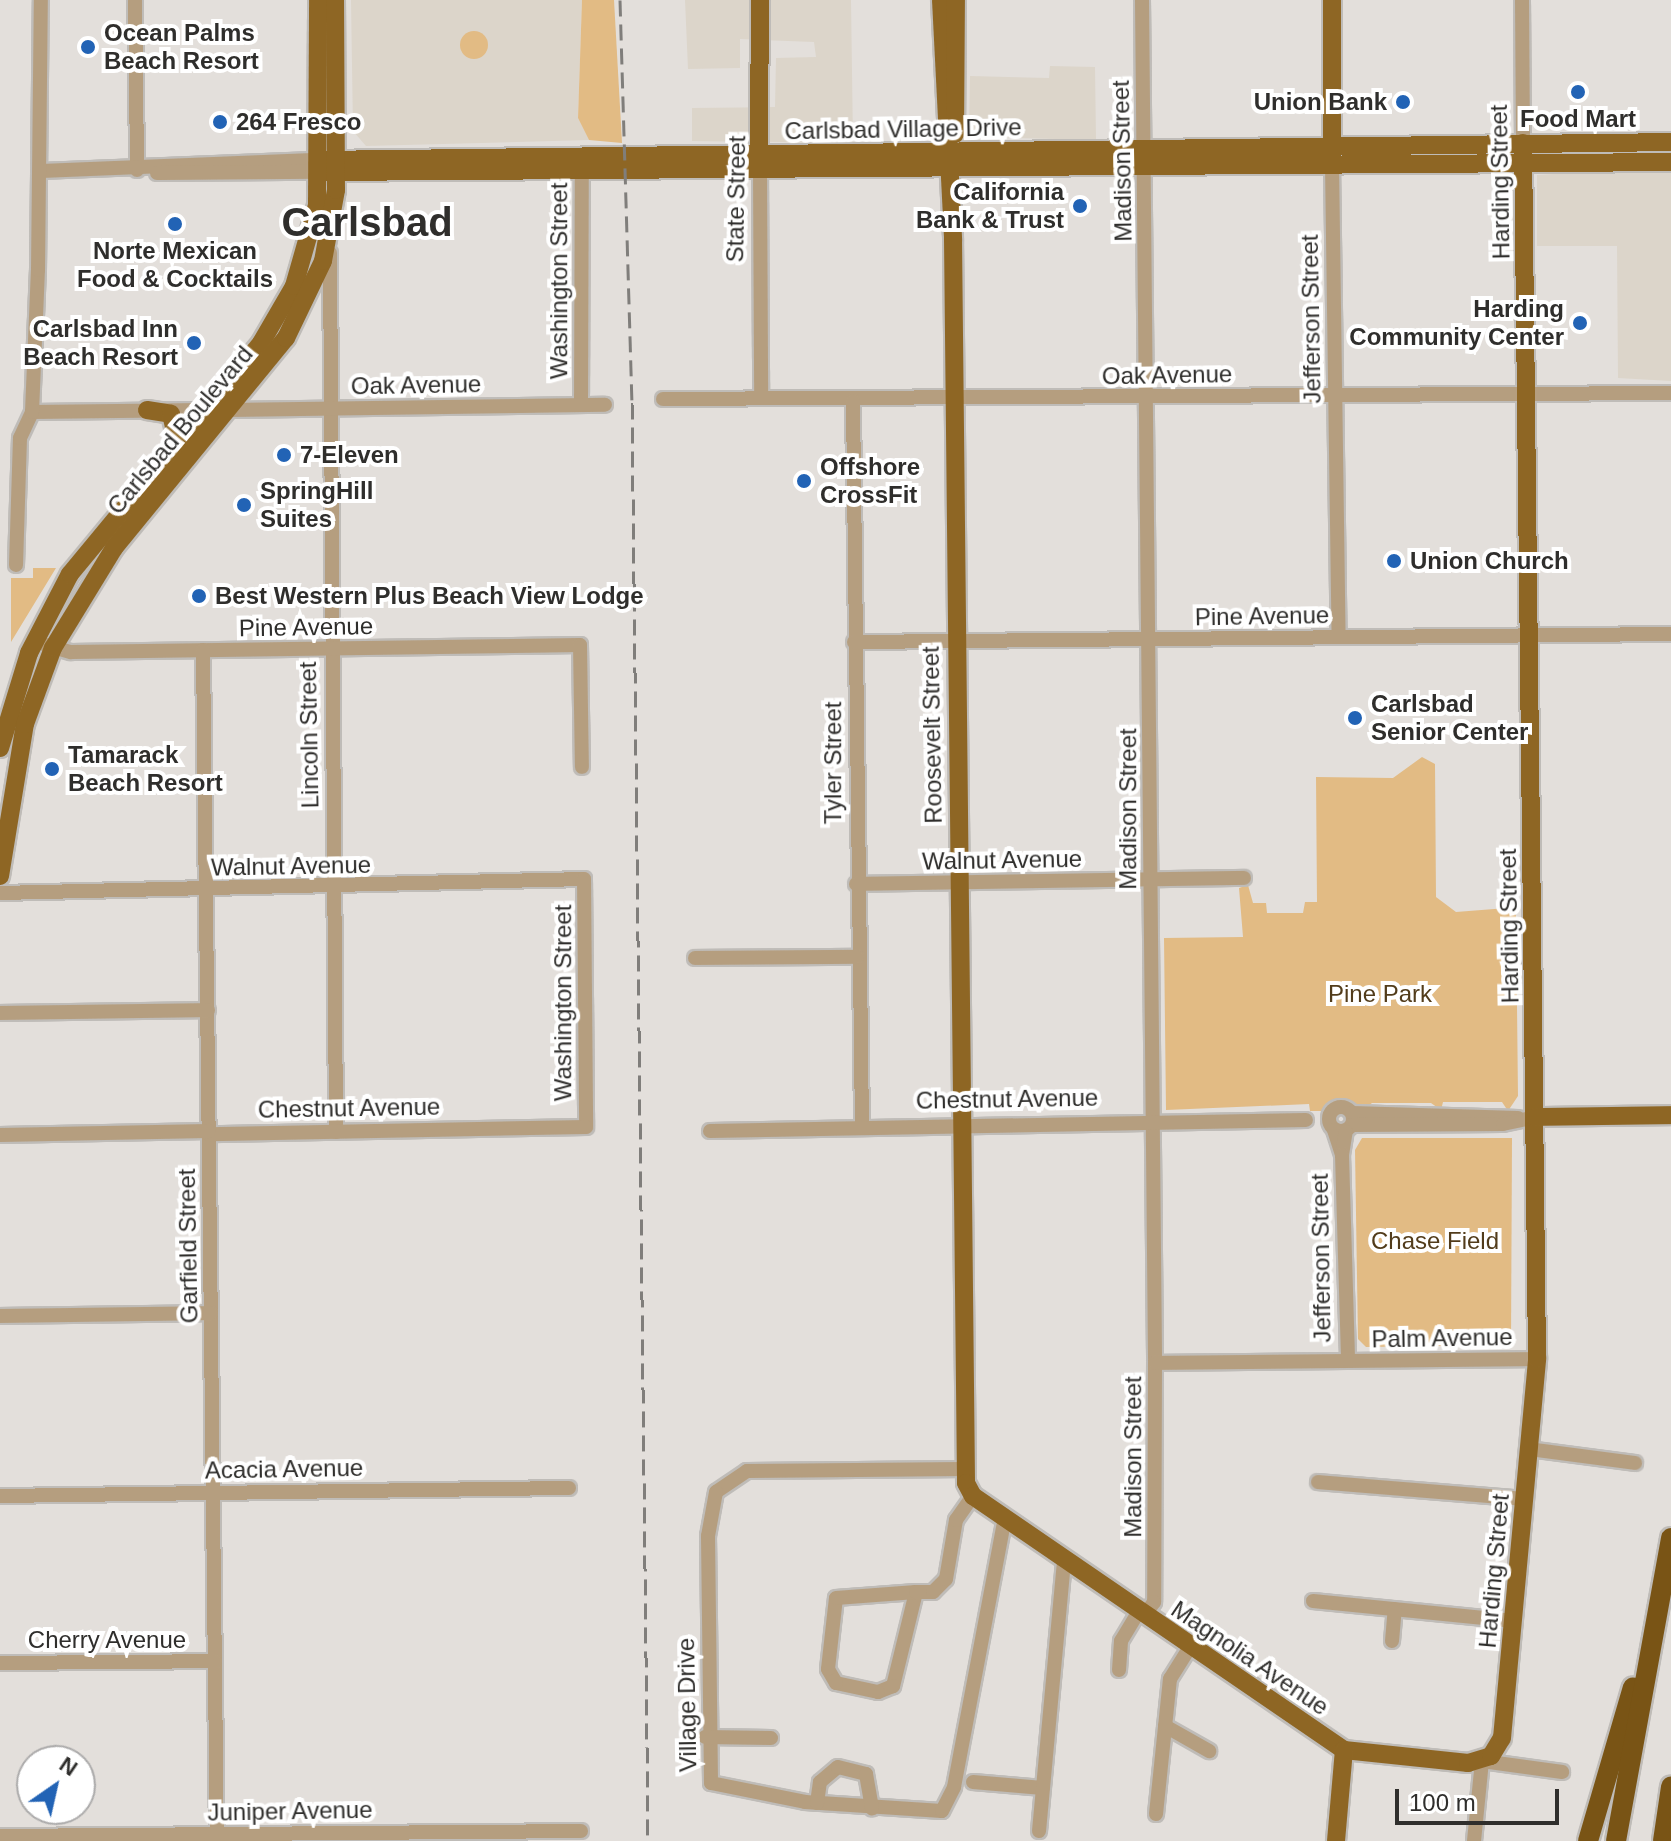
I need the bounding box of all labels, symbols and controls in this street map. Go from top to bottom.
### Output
place label: Ocean Palms Beach Resort [104,19,259,75]
marker: Ocean Palms Beach Resort [79,38,97,56]
street label: Madison Street [1106,80,1138,242]
marker: Food Mart [1569,83,1587,101]
place label: Union Bank [1254,88,1387,116]
marker: Union Bank [1394,93,1412,111]
street label: Harding Street [1484,104,1516,260]
place label: Food Mart [1520,105,1636,133]
place label: 264 Fresco [236,108,361,136]
marker: 264 Fresco [211,113,229,131]
street label: Carlsbad Village Drive [784,113,1022,145]
street label: State Street [720,135,752,263]
place label: California Bank & Trust [916,178,1064,234]
street label: Washington Street [545,183,573,379]
marker: California Bank & Trust [1071,197,1089,215]
district label: Carlsbad [281,198,453,246]
marker: Norte Mexican Food & Cocktails [166,215,184,233]
street label: Jefferson Street [1295,234,1327,404]
place label: Norte Mexican Food & Cocktails [77,237,273,293]
place label: Harding Community Center [1349,295,1564,351]
marker: Harding Community Center [1571,314,1589,332]
place label: Carlsbad Inn Beach Resort [23,315,178,371]
marker: Carlsbad Inn Beach Resort [185,334,203,352]
street label: Carlsbad Boulevard [101,340,259,520]
street label: Oak Avenue [1101,359,1233,391]
street label: Oak Avenue [350,369,482,401]
place label: 7-Eleven [300,441,399,469]
marker: 7-Eleven [275,446,293,464]
place label: Offshore CrossFit [820,453,920,509]
marker: Offshore CrossFit [795,472,813,490]
place label: SpringHill Suites [260,477,373,533]
marker: SpringHill Suites [235,496,253,514]
place label: Union Church [1410,547,1569,575]
marker: Union Church [1385,552,1403,570]
place label: Best Western Plus Beach View Lodge [215,582,644,610]
marker: Best Western Plus Beach View Lodge [190,587,208,605]
street label: Pine Avenue [1194,600,1330,632]
street label: Pine Avenue [238,611,374,643]
street label: Roosevelt Street [916,646,948,824]
street label: Lincoln Street [293,661,325,809]
place label: Carlsbad Senior Center [1371,690,1528,746]
street label: Tyler Street [819,702,847,824]
marker: Carlsbad Senior Center [1346,709,1364,727]
street label: Madison Street [1114,728,1142,890]
place label: Tamarack Beach Resort [68,741,223,797]
marker: Tamarack Beach Resort [43,760,61,778]
street label: Walnut Avenue [921,844,1083,876]
street label: Harding Street [1493,848,1525,1004]
street label: Walnut Avenue [210,850,372,882]
street label: Washington Street [549,905,577,1101]
park label: Pine Park [1328,980,1432,1008]
street label: Chestnut Avenue [915,1083,1099,1115]
street label: Chestnut Avenue [257,1092,441,1124]
street label: Garfield Street [172,1168,204,1324]
street label: Jefferson Street [1305,1173,1337,1343]
park label: Chase Field [1371,1227,1499,1255]
street label: Palm Avenue [1371,1322,1513,1354]
street label: Madison Street [1119,1376,1147,1538]
street label: Acacia Avenue [204,1453,364,1485]
street label: Harding Street [1473,1493,1515,1649]
street label: Magnolia Avenue [1165,1594,1335,1722]
street label: Cherry Avenue [27,1626,187,1654]
street label: Village Drive [671,1638,703,1772]
north arrow [16,1745,96,1825]
text: N [55,1752,82,1781]
scale bar [1399,1773,1563,1823]
text: 100 m [1409,1789,1476,1816]
street label: Juniper Avenue [207,1795,373,1827]

